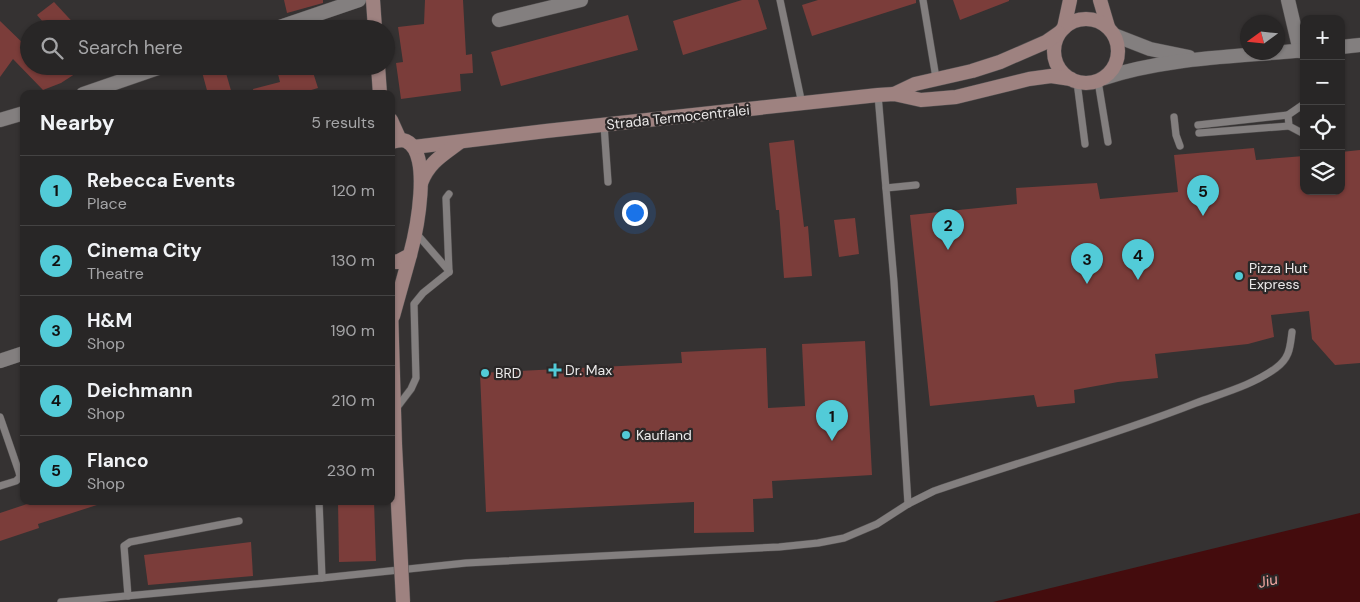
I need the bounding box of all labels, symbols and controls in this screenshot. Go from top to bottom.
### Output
north arrow [1240,15,1285,60]
map controls [1300,15,1345,195]
button: + [1300,15,1345,60]
search box [20,20,395,75]
icon: search [38,34,66,62]
text: Search here [78,35,183,60]
button: − [1300,60,1345,105]
street label: Strada Termocentralei [606,101,750,133]
button: locate [1300,105,1345,150]
text: Nearby [40,109,114,137]
text: 5 results [311,112,375,133]
button: layers [1300,150,1345,195]
text: Rebecca Events [87,168,235,193]
pin: 5 [1187,175,1219,216]
text: 1 [53,180,59,201]
text: 120 m [331,180,375,201]
text: Place [87,193,127,214]
your location [622,200,648,226]
pin: 2 [932,209,964,250]
text: Cinema City [87,238,202,263]
pin: 4 [1122,239,1154,280]
pin: 3 [1071,243,1103,284]
text: 2 [51,250,61,271]
text: 130 m [331,250,375,271]
place label: Pizza Hut Express [1249,259,1308,293]
text: Theatre [87,263,144,284]
marker: Pizza Hut Express [1233,270,1245,282]
text: H&M [87,308,132,333]
text: 3 [51,320,61,341]
text: 190 m [331,320,375,341]
text: Shop [87,333,125,354]
place label: Dr. Max [565,361,612,379]
place label: BRD [495,364,521,382]
marker: Dr. Max [549,364,561,376]
marker: BRD [479,367,491,379]
text: Deichmann [87,378,193,403]
text: 4 [51,390,61,411]
text: 210 m [331,390,375,411]
pin: 1 [816,400,848,441]
text: Shop [87,403,125,424]
place label: Kaufland [636,426,692,444]
marker: Kaufland [620,429,632,441]
text: Flanco [87,448,149,473]
text: 5 [51,460,61,481]
text: 230 m [327,460,375,481]
text: Shop [87,473,125,494]
water label: Jiu [1256,569,1280,593]

